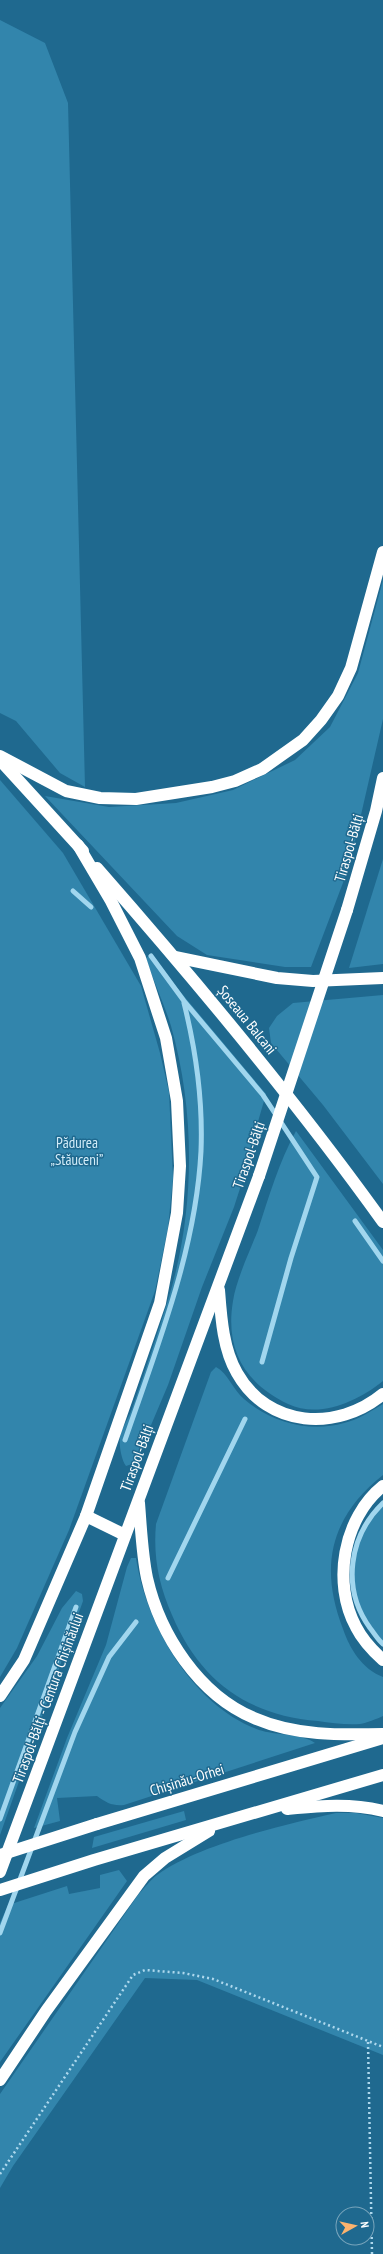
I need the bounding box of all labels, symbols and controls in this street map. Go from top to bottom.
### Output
street label: Tiraspol-Bălți [330,812,367,884]
street label: Șoseaua Balcani [214,981,281,1058]
street label: Tiraspol-Bălți [228,1119,269,1191]
park label: Pădurea „Stăuceni” [51,1133,103,1169]
street label: Tiraspol-Bălți [116,1422,157,1494]
street label: Tiraspol-Bălți - Centura Chișinăului [8,1610,87,1786]
street label: Chișinău-Orhei [147,1759,226,1800]
north arrow [335,2206,375,2246]
text: N [358,2221,372,2229]

